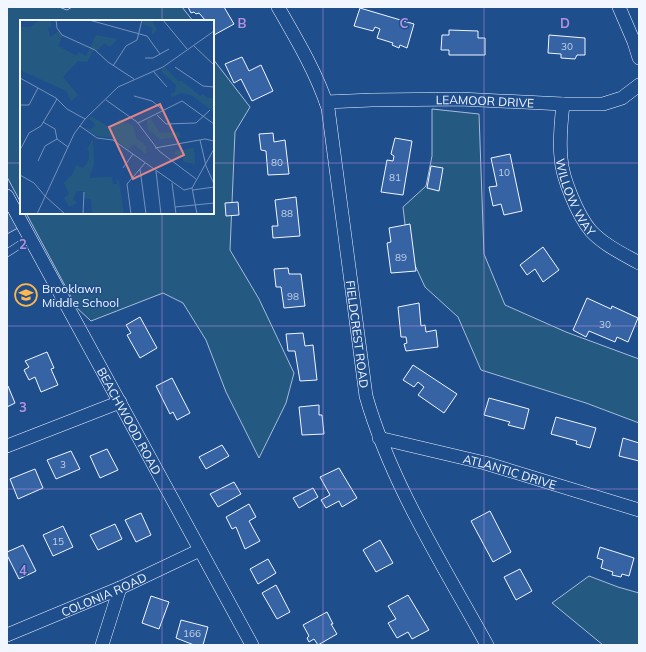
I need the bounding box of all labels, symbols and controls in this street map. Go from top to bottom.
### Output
text: B [238,15,247,31]
text: C [400,15,409,31]
text: D [560,15,570,31]
inset map [20,20,214,214]
house number: 30 [561,40,573,53]
street label: LEAMOOR DRIVE [436,91,534,110]
house number: 80 [271,156,283,169]
street label: WILLOW WAY [553,157,599,239]
house number: 10 [498,166,510,179]
house number: 81 [389,171,401,184]
house number: 88 [281,207,293,220]
text: 2 [19,236,27,252]
house number: 89 [395,251,407,264]
street label: FIELDCREST ROAD [343,279,372,389]
place label: Brooklawn Middle School [42,281,119,310]
school or university icon: Brooklawn Middle School [13,282,39,308]
house number: 98 [287,290,299,303]
house number: 30 [599,318,611,331]
street label: BEACHWOOD ROAD [94,364,165,477]
text: 3 [19,399,27,415]
street label: ATLANTIC DRIVE [462,451,558,492]
house number: 3 [60,458,66,471]
house number: 15 [52,535,64,548]
text: 4 [19,562,27,578]
street label: COLONIA ROAD [59,569,149,619]
house number: 166 [183,627,201,640]

